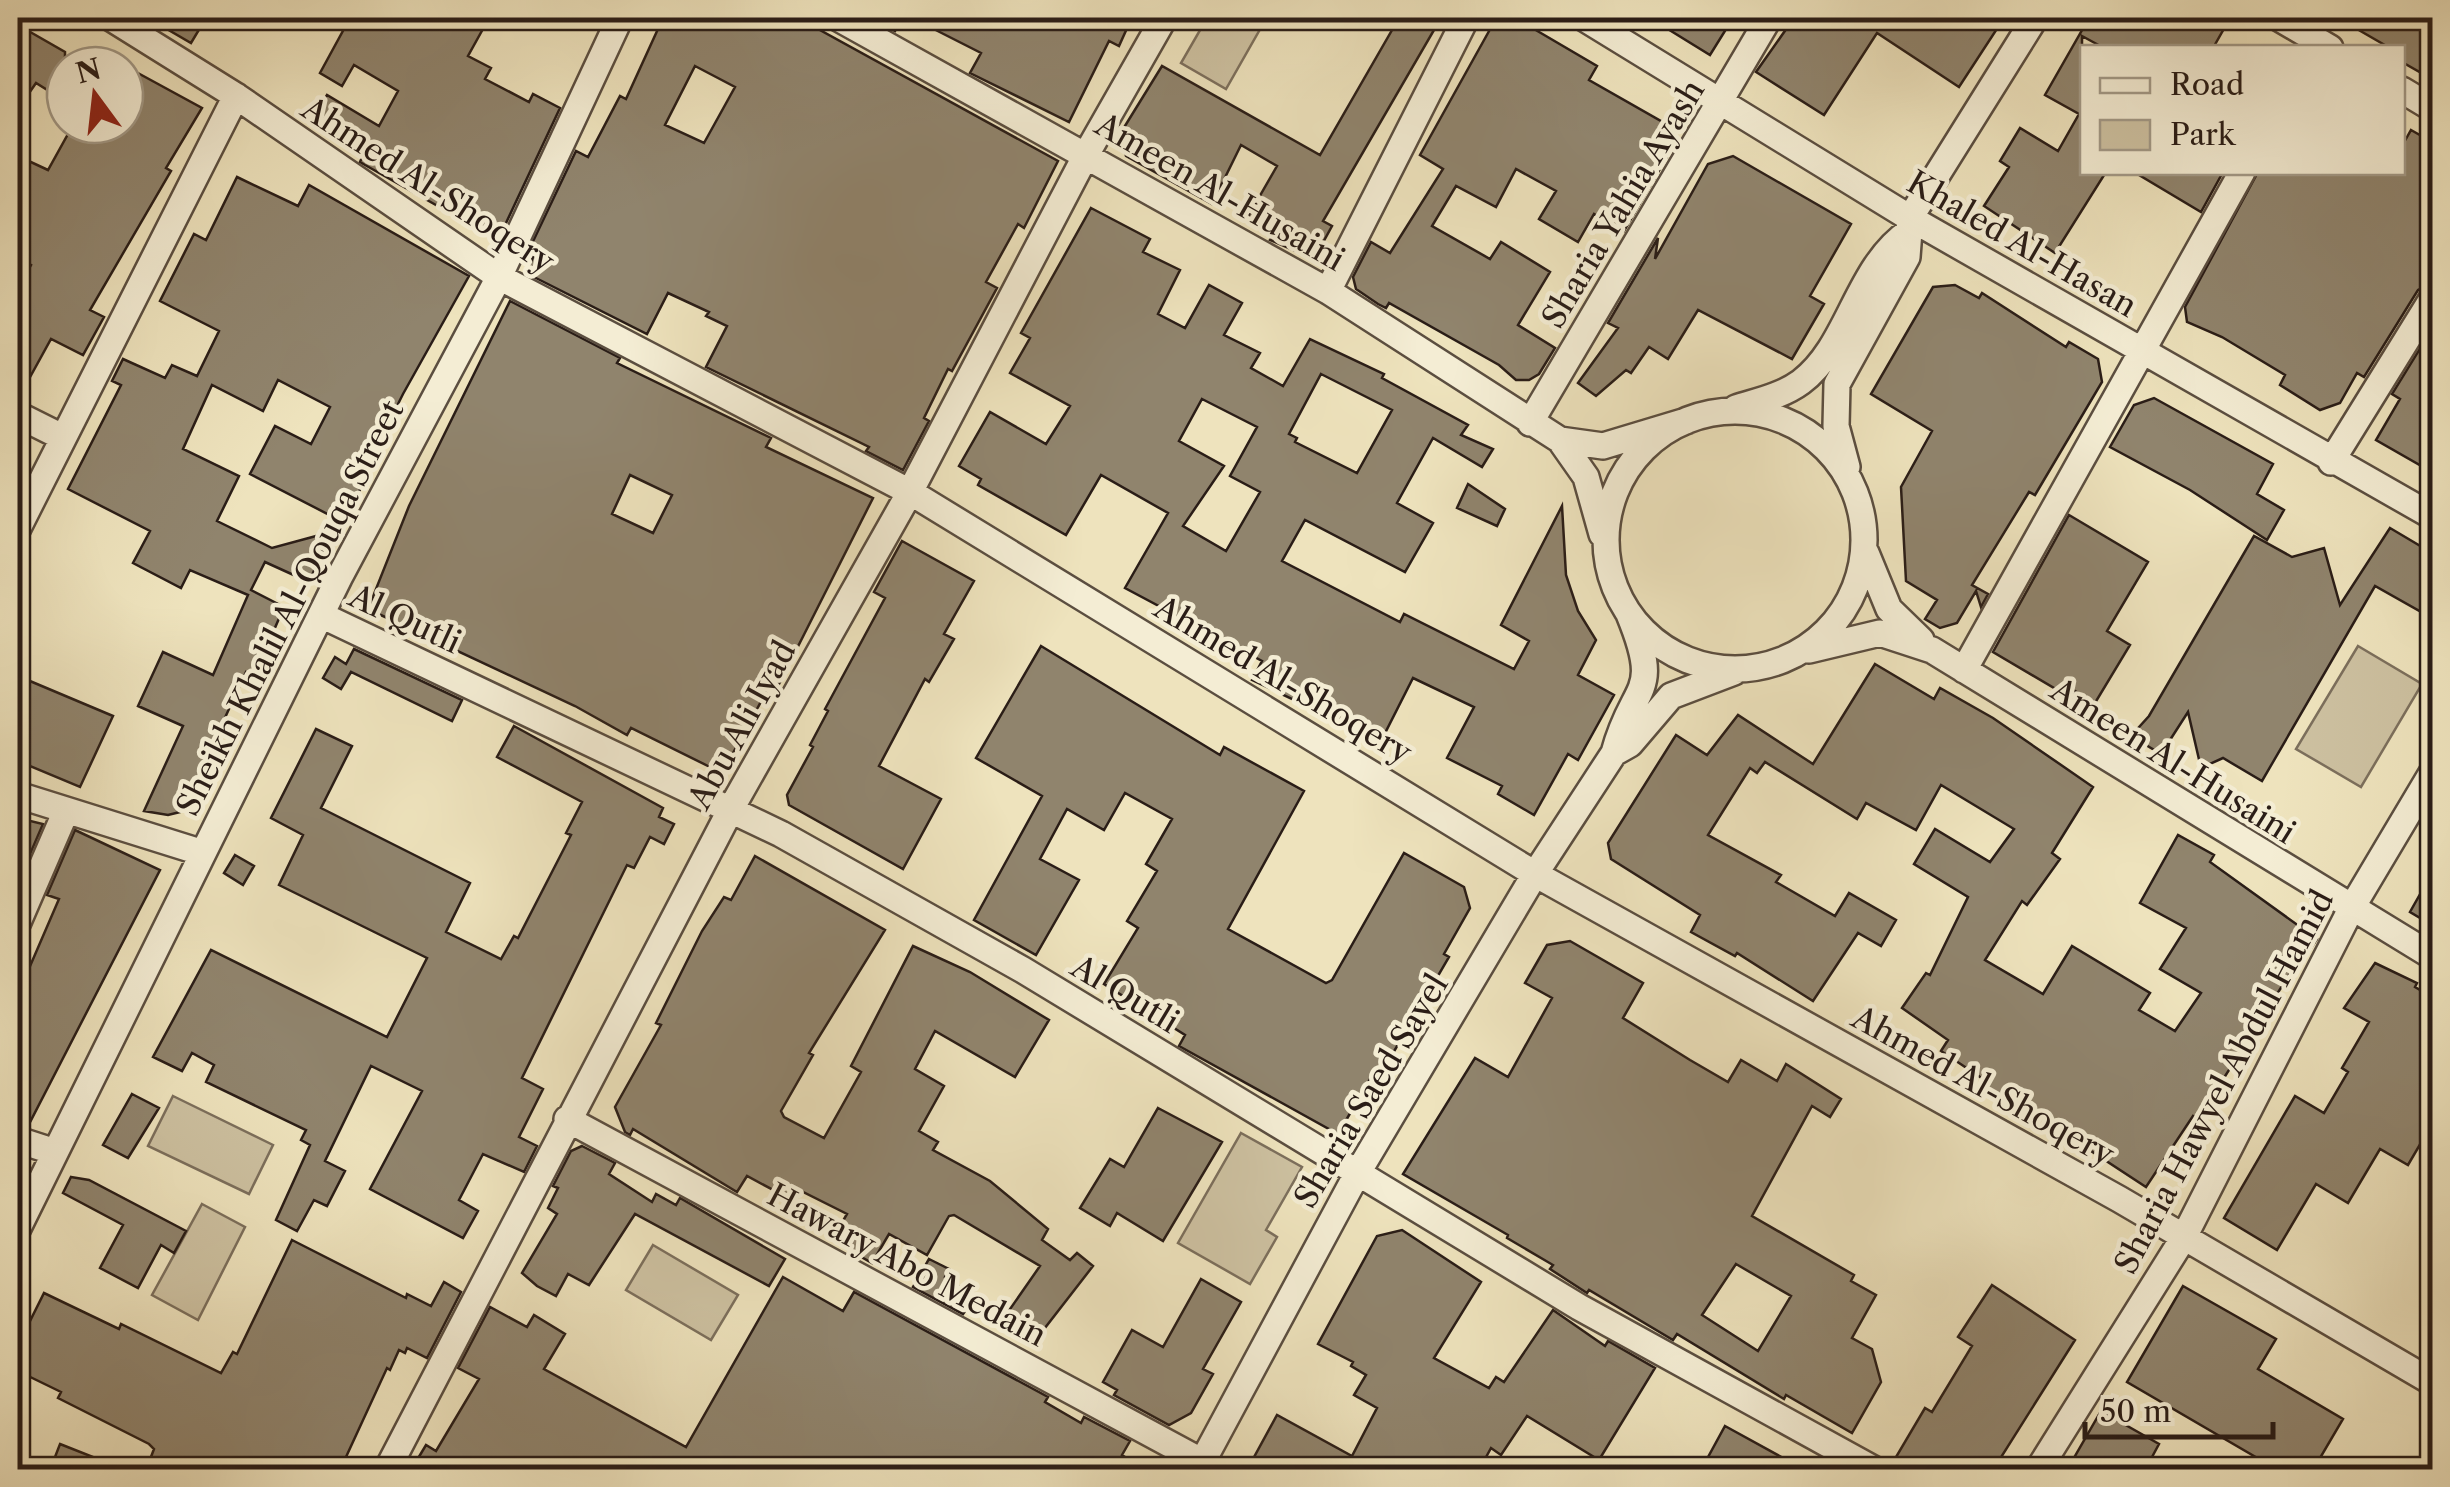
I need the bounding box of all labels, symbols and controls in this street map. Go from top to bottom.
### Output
north arrow [45,45,145,145]
legend [2080,45,2405,175]
text: N [72,51,105,90]
text: Road [2170,66,2244,103]
street label: Sharia Yahia Ayash [1533,73,1712,335]
street label: Ahmed Al-Shoqery [294,88,563,281]
street label: Ameen Al-Husaini [1088,104,1352,279]
text: Park [2170,116,2237,153]
street label: Khaled Al-Hasan [1901,162,2144,325]
street label: Sheikh Khalil Al-Qouqa Street [168,393,412,822]
street label: Al Qutli [342,575,467,661]
street label: Ahmed Al-Shoqery [1147,587,1420,772]
street label: Abu Ali Iyad [679,634,804,816]
street label: Ameen Al-Husaini [2043,669,2303,852]
street label: Sharia Hawyel Abdul Hamid [2106,883,2341,1280]
street label: Al Qutli [1064,946,1186,1041]
street label: Sharia Saed Sayel [1285,967,1456,1215]
street label: Ahmed Al-Shoqery [1845,997,2122,1174]
street label: Hawary Abo Medain [761,1175,1053,1355]
scale bar [2085,1377,2272,1439]
text: 50 m [2100,1393,2171,1430]

